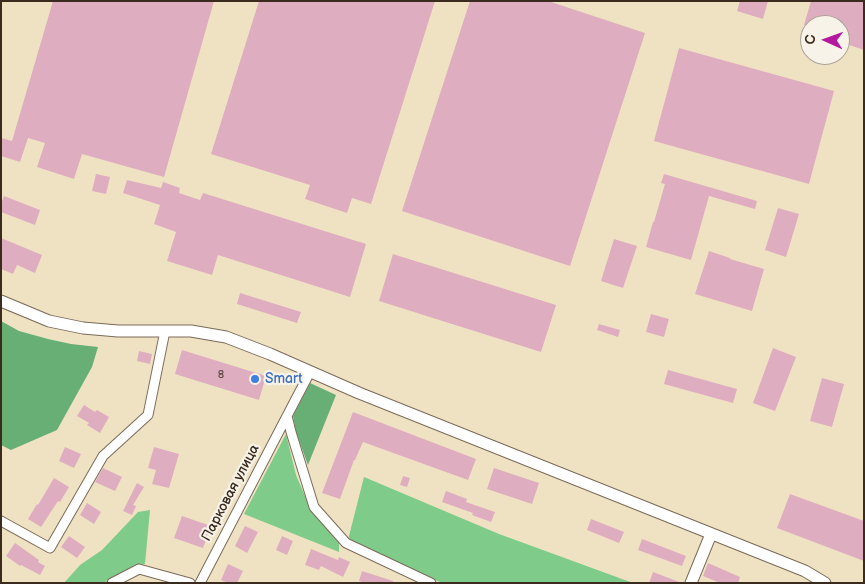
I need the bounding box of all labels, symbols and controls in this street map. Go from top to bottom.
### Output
north arrow [800,15,850,65]
text: С [802,34,819,45]
house number: 8 [218,368,224,382]
place label: Smart [265,371,302,387]
marker: Smart [249,373,261,385]
street label: Парковая улица [198,442,264,544]

